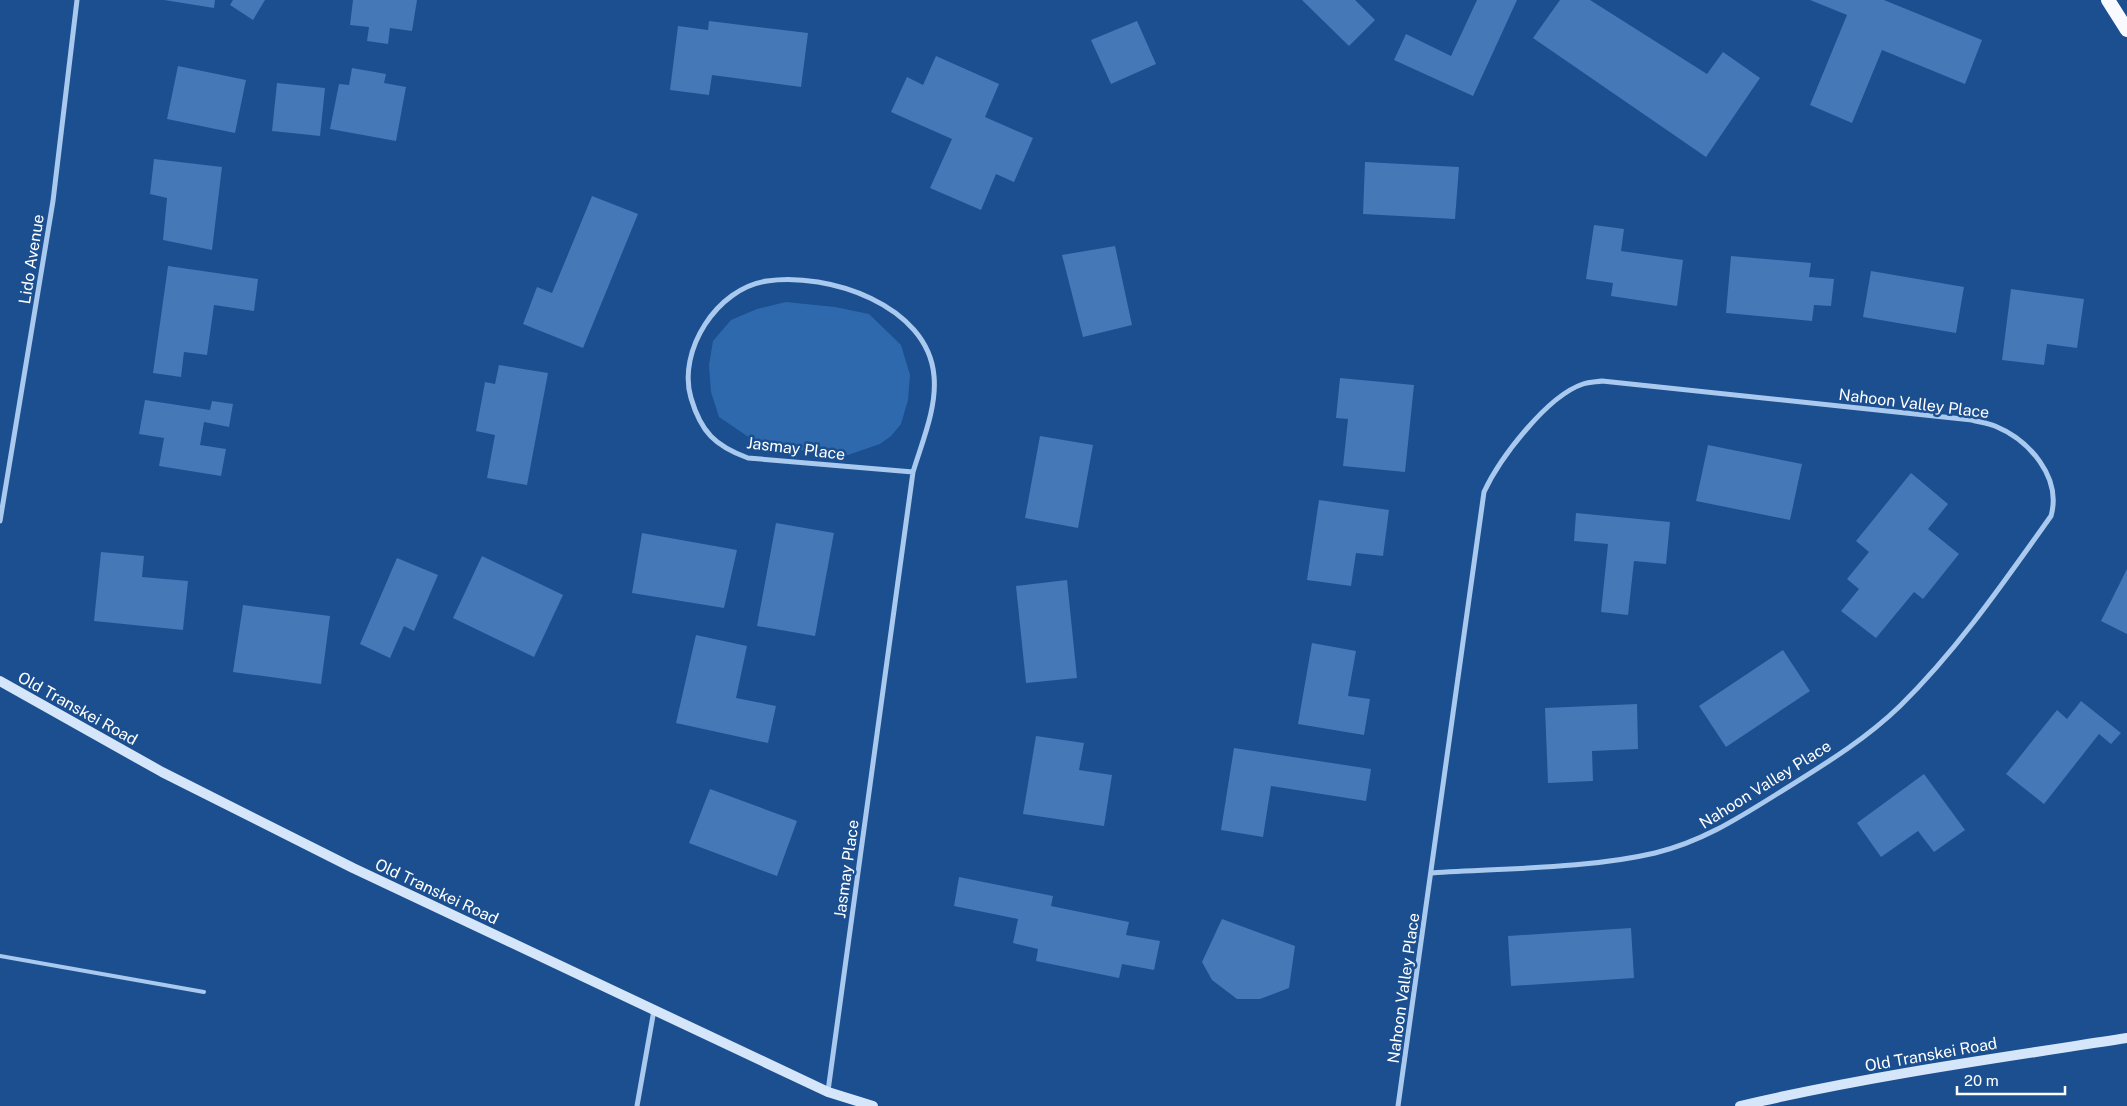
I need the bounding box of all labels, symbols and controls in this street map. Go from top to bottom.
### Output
street label: Lido Avenue [15,213,48,305]
street label: Nahoon Valley Place [1837,385,1990,422]
street label: Jasmay Place [745,433,846,464]
street label: Old Transkei Road [15,668,141,749]
street label: Nahoon Valley Place [1696,736,1835,833]
street label: Jasmay Place [830,819,863,920]
street label: Old Transkei Road [372,855,502,928]
street label: Nahoon Valley Place [1384,912,1423,1065]
street label: Old Transkei Road [1863,1034,1999,1075]
scale bar [1957,1064,2064,1096]
text: 20 m [1964,1072,1999,1089]

